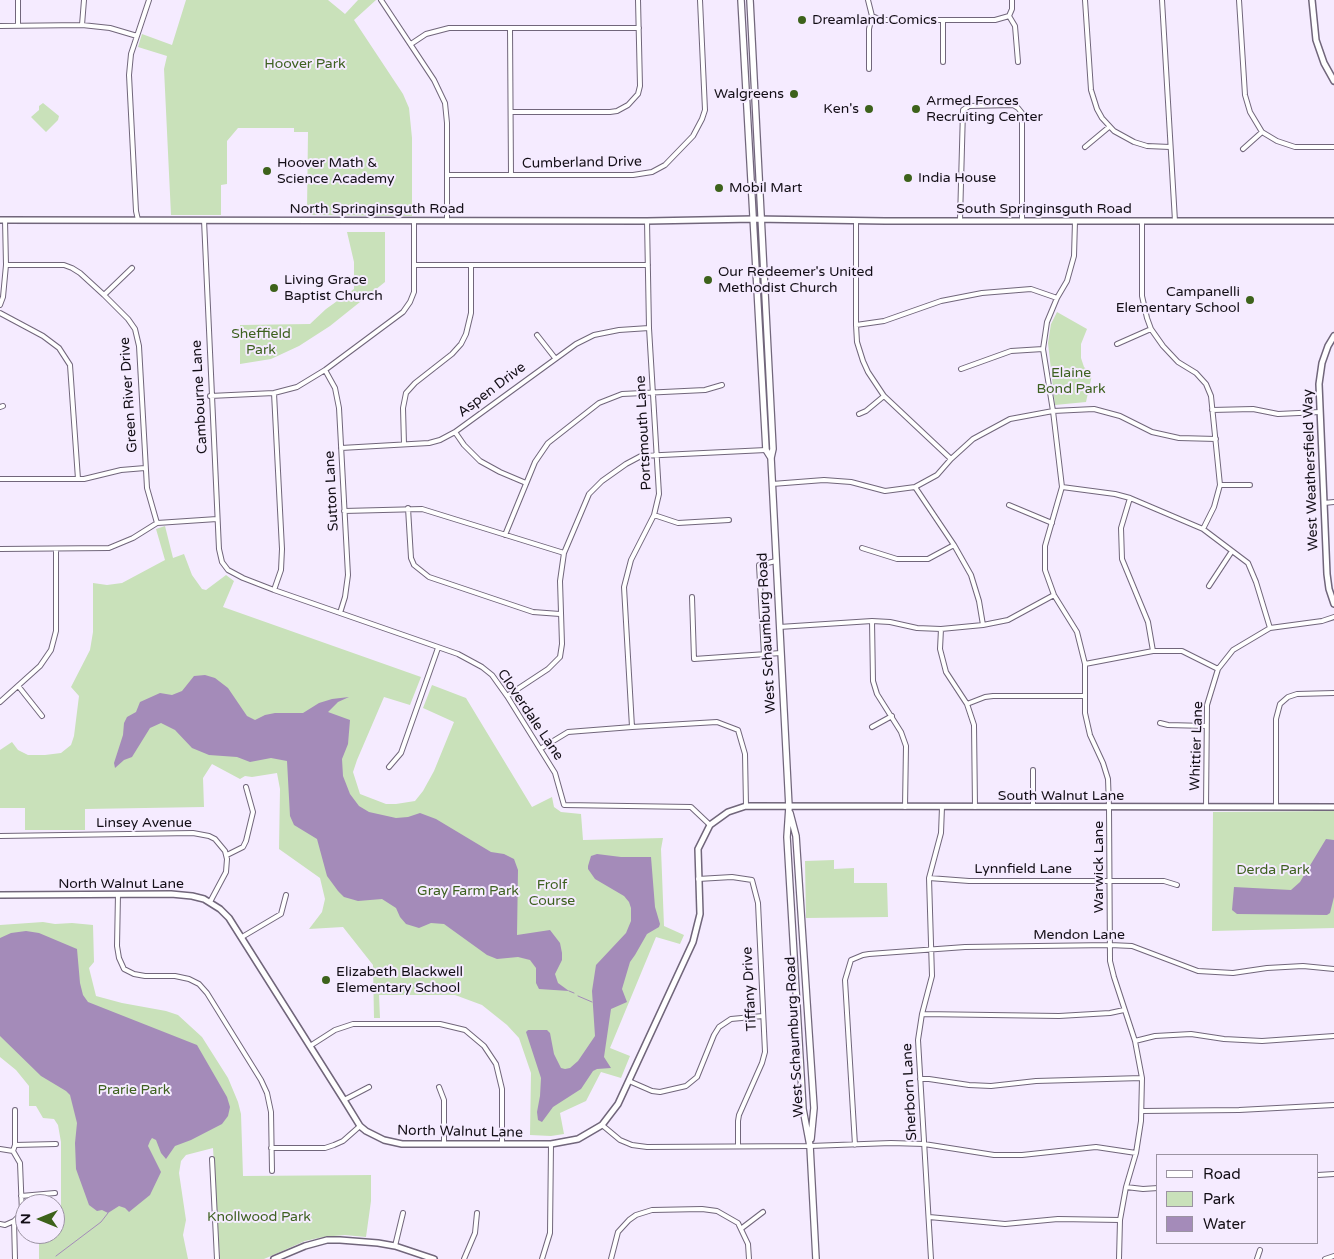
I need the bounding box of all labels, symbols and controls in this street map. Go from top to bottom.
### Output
place label: Dreamland Comics [812,12,937,28]
marker: Dreamland Comics [796,14,808,26]
park label: Hoover Park [264,56,346,72]
place label: Walgreens [714,86,784,102]
marker: Walgreens [788,88,800,100]
place label: Armed Forces Recruiting Center [926,93,1043,125]
place label: Ken's [823,101,859,117]
marker: Ken's [863,103,875,115]
marker: Armed Forces Recruiting Center [910,103,922,115]
street label: Cumberland Drive [522,154,642,172]
place label: Hoover Math & Science Academy [277,155,395,188]
marker: Hoover Math & Science Academy [261,165,273,177]
place label: India House [918,170,996,186]
marker: India House [902,172,914,184]
place label: Mobil Mart [729,180,802,196]
marker: Mobil Mart [713,182,725,194]
street label: North Springinsguth Road [290,201,464,217]
street label: South Springinsguth Road [956,201,1132,217]
place label: Our Redeemer's United Methodist Church [718,264,873,296]
place label: Living Grace Baptist Church [284,272,383,304]
marker: Our Redeemer's United Methodist Church [702,274,714,286]
marker: Living Grace Baptist Church [268,282,280,294]
place label: Campanelli Elementary School [1116,284,1240,316]
marker: Campanelli Elementary School [1244,294,1256,306]
park label: Sheffield Park [231,326,291,358]
street label: Green River Drive [117,337,141,453]
street label: Cambourne Lane [189,340,211,454]
street label: Aspen Drive [455,359,529,421]
park label: Elaine Bond Park [1036,365,1106,398]
street label: Portsmouth Lane [633,375,655,491]
street label: West Weathersfield Way [1300,389,1322,551]
street label: Sutton Lane [322,450,342,532]
street label: West Schaumburg Road [754,552,780,714]
street label: Cloverdale Lane [493,666,567,764]
street label: Whittier Lane [1187,701,1207,791]
street label: South Walnut Lane [998,788,1124,804]
street label: Linsey Avenue [96,815,192,831]
street label: Warwick Lane [1091,821,1107,913]
street label: Lynnfield Lane [974,861,1072,877]
park label: Derda Park [1236,862,1310,878]
street label: North Walnut Lane [58,876,184,892]
park label: Frolf Course [529,877,575,910]
park label: Gray Farm Park [417,883,519,899]
street label: Mendon Lane [1033,927,1125,943]
street label: Tiffany Drive [739,946,761,1032]
street label: West Schaumburg Road [782,956,808,1118]
place label: Elizabeth Blackwell Elementary School [336,964,463,996]
marker: Elizabeth Blackwell Elementary School [320,974,332,986]
street label: Sherborn Lane [899,1043,921,1141]
park label: Prarie Park [98,1082,170,1098]
street label: North Walnut Lane [397,1123,523,1141]
legend [1156,1154,1319,1244]
text: Road [1203,1165,1241,1183]
text: Park [1203,1190,1235,1208]
north arrow [15,1194,65,1244]
park label: Knollwood Park [207,1209,311,1225]
text: N [17,1213,34,1225]
text: Water [1203,1215,1246,1233]

